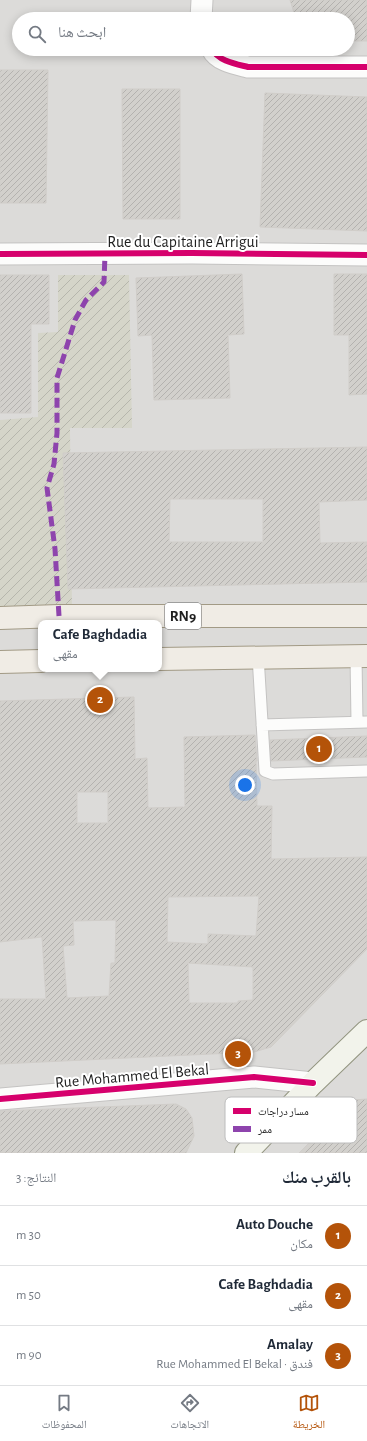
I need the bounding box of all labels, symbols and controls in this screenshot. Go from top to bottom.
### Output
search box [12,12,355,56]
icon: search [26,23,48,45]
text: ابحث هنا [58,25,106,40]
street label: Rue du Capitaine Arrigui [107,234,259,250]
road number: RN9 [165,603,201,629]
popup [38,620,162,672]
text: Cafe Baghdadia [53,627,147,642]
text: مقهى [53,648,78,661]
pin: 2 [87,685,113,715]
pin: 1 [306,734,332,764]
your location [235,775,255,795]
pin: 3 [225,1039,251,1069]
street label: Rue Mohammed El Bekal [54,1061,210,1091]
legend [225,1097,357,1143]
text: مسار دراجات [258,1106,309,1117]
text: ممر [257,1124,272,1135]
text: بالقرب منك [282,1169,351,1186]
text: النتائج: 3 [16,1172,56,1185]
text: Auto Douche [236,1217,313,1232]
text: 30 m [16,1229,41,1242]
text: 1 [336,1229,340,1242]
text: مكان [290,1238,313,1251]
text: Cafe Baghdadia [219,1277,313,1292]
text: 50 m [16,1289,41,1302]
text: 2 [335,1289,341,1302]
text: مقهى [288,1298,313,1311]
text: Amalay [267,1337,313,1352]
text: 90 m [16,1349,42,1362]
text: 3 [335,1349,341,1362]
text: فندق · Rue Mohammed El Bekal [156,1358,313,1371]
tab: المحفوظات [42,1392,87,1435]
tab: الاتجاهات [170,1392,209,1435]
tab: الخريطة [293,1392,325,1435]

